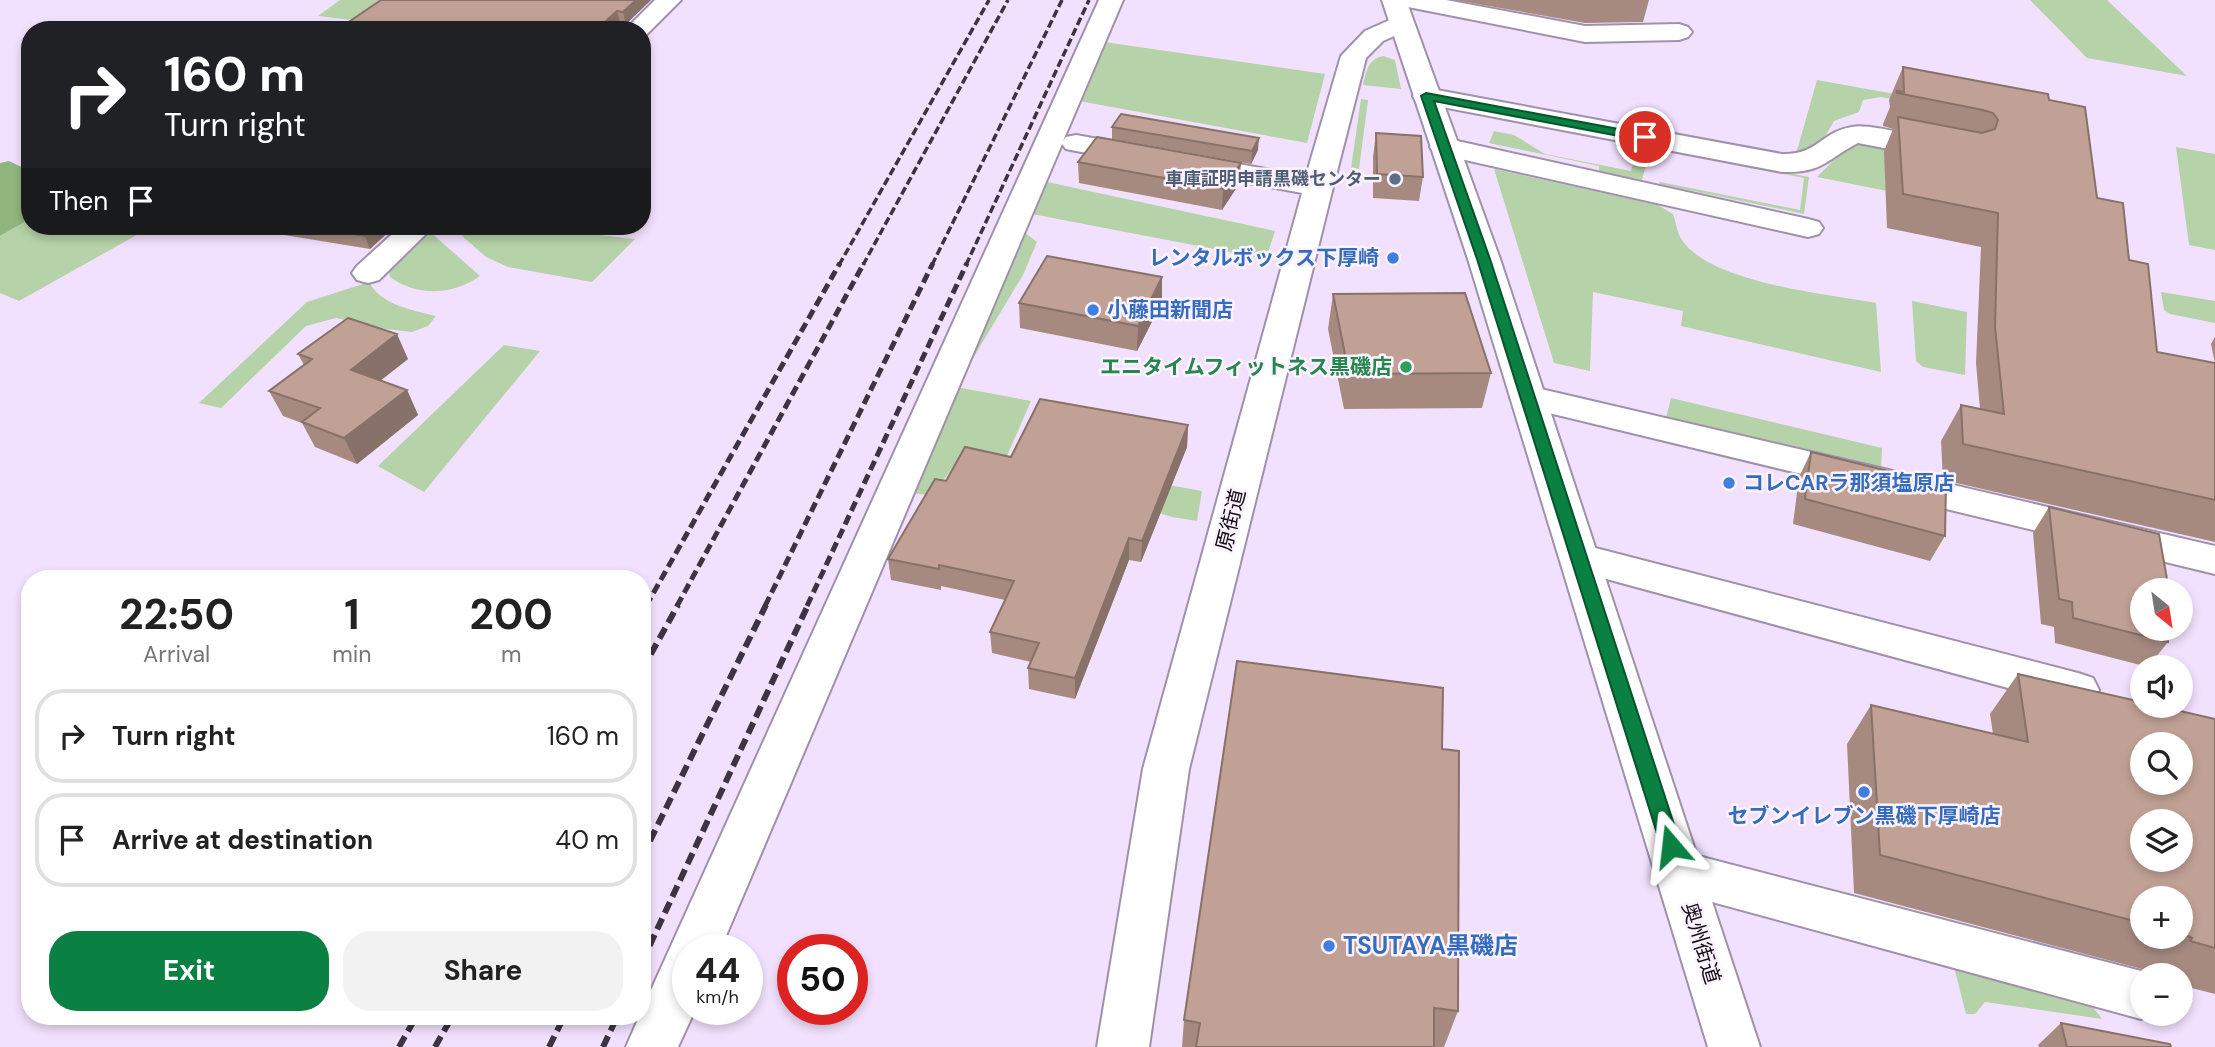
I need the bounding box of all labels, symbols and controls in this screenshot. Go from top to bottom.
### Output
text: 160 m [164,42,305,106]
icon: right [49,49,140,140]
text: Turn right [164,104,306,146]
pin [1615,107,1675,167]
icon: arrive [1626,118,1664,156]
place label: 車庫証明申請黒磯センター [1165,167,1381,191]
marker: 車庫証明申請黒磯センター [1387,171,1403,187]
icon: arrive [122,182,160,220]
text: Then [49,184,108,218]
place label: レンタルボックス下厚崎 [1149,244,1379,272]
marker: レンタルボックス下厚崎 [1385,250,1401,266]
place label: 小藤田新聞店 [1107,296,1233,324]
marker: 小藤田新聞店 [1085,302,1101,318]
place label: エニタイムフィットネス黒磯店 [1100,353,1392,381]
marker: エニタイムフィットネス黒磯店 [1398,359,1414,375]
place label: コレCARラ那須塩原店 [1743,469,1955,497]
marker: コレCARラ那須塩原店 [1721,475,1737,491]
street label: 原街道 [1210,486,1252,554]
north arrow [2130,578,2193,640]
map controls [2130,578,2193,1026]
text: 22:50 [119,587,234,642]
text: 1 [344,587,359,642]
text: 200 [470,587,553,642]
text: Arrival [143,639,210,669]
text: min [332,639,371,669]
text: m [501,639,521,669]
button: sound [2130,655,2193,718]
icon: right [53,717,91,755]
text: Turn right [112,719,236,753]
text: 160 m [547,719,619,753]
button: search [2130,732,2193,795]
marker: セブンイレブン黒磯下厚崎店 [1856,784,1872,800]
place label: セブンイレブン黒磯下厚崎店 [1728,802,2001,830]
position arrow [1634,809,1708,883]
button: layers [2130,809,2193,872]
icon: arrive [53,821,91,859]
text: Arrive at destination [112,823,373,857]
text: 40 m [555,823,619,857]
button: + [2130,886,2193,949]
street label: 奥州街道 [1675,899,1727,987]
place label: TSUTAYA黒磯店 [1343,930,1518,961]
button: Exit [49,931,329,1011]
button: Share [343,931,623,1011]
speed limit sign: 50 [777,934,868,1025]
marker: TSUTAYA黒磯店 [1321,938,1337,954]
text: 44 [695,947,740,993]
button: − [2130,963,2193,1026]
text: km/h [696,985,739,1009]

